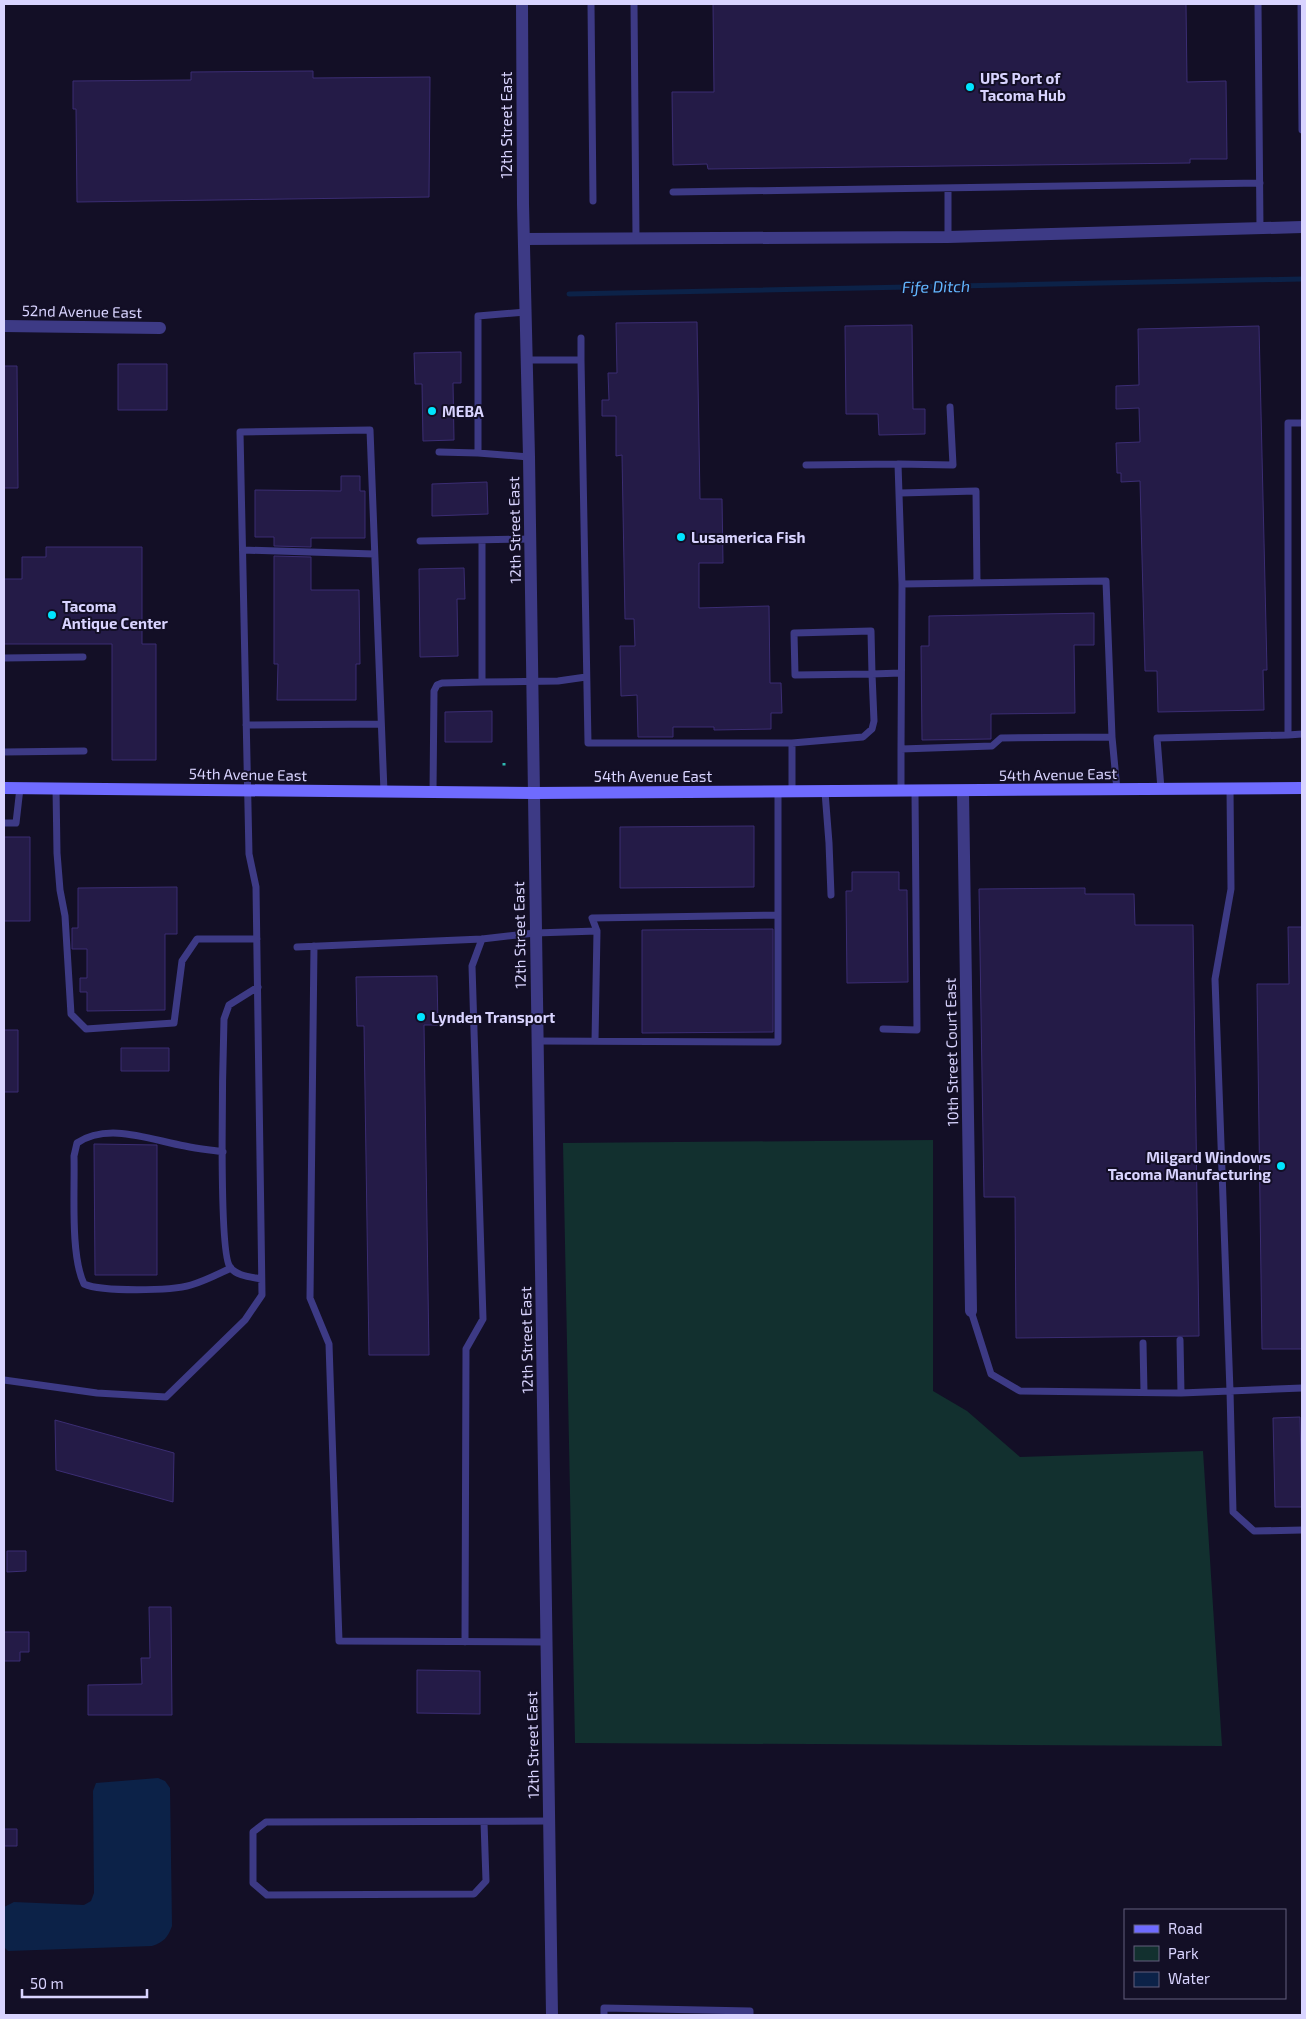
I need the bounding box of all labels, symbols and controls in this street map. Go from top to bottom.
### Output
place label: UPS Port of Tacoma Hub [980,69,1066,104]
street label: 12th Street East [497,71,515,179]
marker: UPS Port of Tacoma Hub [964,81,976,93]
water label: Fife Ditch [902,276,970,296]
street label: 52nd Avenue East [22,301,143,321]
place label: MEBA [442,402,484,420]
marker: MEBA [426,405,438,417]
street label: 12th Street East [504,476,524,584]
place label: Lusamerica Fish [691,528,806,546]
marker: Lusamerica Fish [675,531,687,543]
place label: Tacoma Antique Center [62,597,169,632]
marker: Tacoma Antique Center [46,609,58,621]
street label: 54th Avenue East [189,764,308,784]
street label: 54th Avenue East [999,764,1118,784]
street label: 54th Avenue East [594,767,712,785]
street label: 12th Street East [509,881,529,989]
street label: 10th Street Court East [941,977,961,1126]
place label: Lynden Transport [431,1008,555,1027]
marker: Lynden Transport [415,1011,427,1023]
place label: Milgard Windows Tacoma Manufacturing [1108,1148,1271,1183]
marker: Milgard Windows Tacoma Manufacturing [1275,1160,1287,1172]
street label: 12th Street East [516,1286,536,1394]
street label: 12th Street East [522,1691,542,1799]
legend [1124,1909,1286,1999]
text: Road [1168,1919,1203,1937]
text: Park [1168,1944,1199,1962]
scale bar [22,1966,148,1998]
text: Water [1168,1969,1210,1987]
text: 50 m [30,1974,64,1992]

